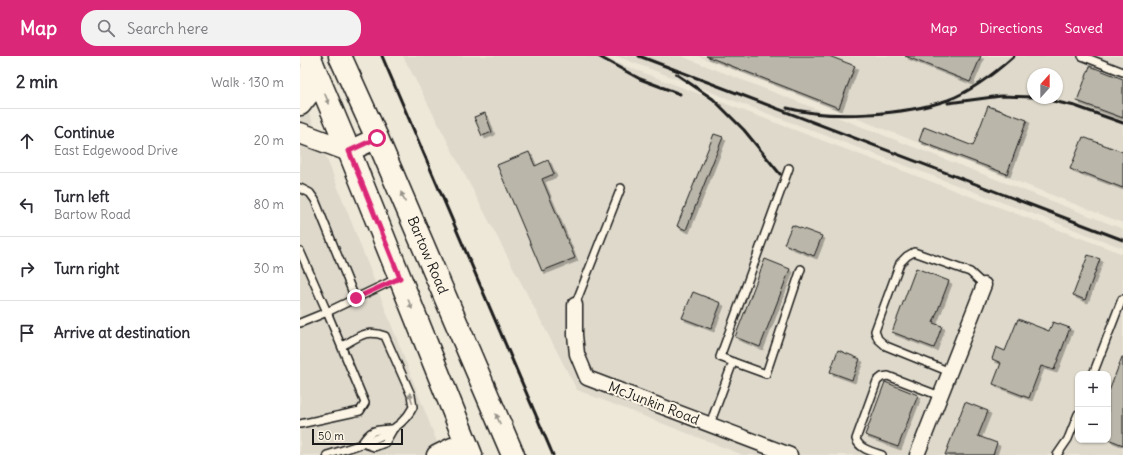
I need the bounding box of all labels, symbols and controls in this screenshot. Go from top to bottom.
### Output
search box [81,10,361,46]
text: Map [20,16,57,40]
icon: search [95,17,117,39]
text: Search here [127,19,208,38]
text: Map [930,19,957,37]
text: Directions [979,19,1043,37]
text: Saved [1065,19,1103,37]
north arrow [1027,68,1063,104]
text: 2 min [16,71,58,93]
text: Walk · 130 m [211,74,284,91]
one-way arrow [323,93,330,105]
text: Continue [54,123,115,142]
route start [368,129,386,147]
icon: ahead [16,130,38,152]
text: 20 m [254,132,284,149]
text: East Edgewood Drive [54,142,178,159]
text: Turn left [54,187,109,206]
one-way arrow [399,190,405,202]
icon: left [16,194,38,216]
text: 80 m [253,196,284,213]
text: Bartow Road [54,206,131,223]
street label: Bartow Road [404,213,452,297]
icon: right [16,258,38,280]
text: Turn right [54,259,119,278]
text: 30 m [254,260,284,277]
route end [347,289,365,307]
one-way arrow [408,299,414,311]
icon: arrive [16,322,38,344]
text: Arrive at destination [54,323,190,342]
map controls [1075,371,1111,443]
button: + [1075,371,1111,407]
street label: McJunkin Road [606,377,702,429]
one-way arrow [408,392,414,404]
button: − [1075,407,1111,443]
one-way arrow [495,413,501,424]
scale bar [312,427,403,446]
text: 50 m [318,429,344,443]

